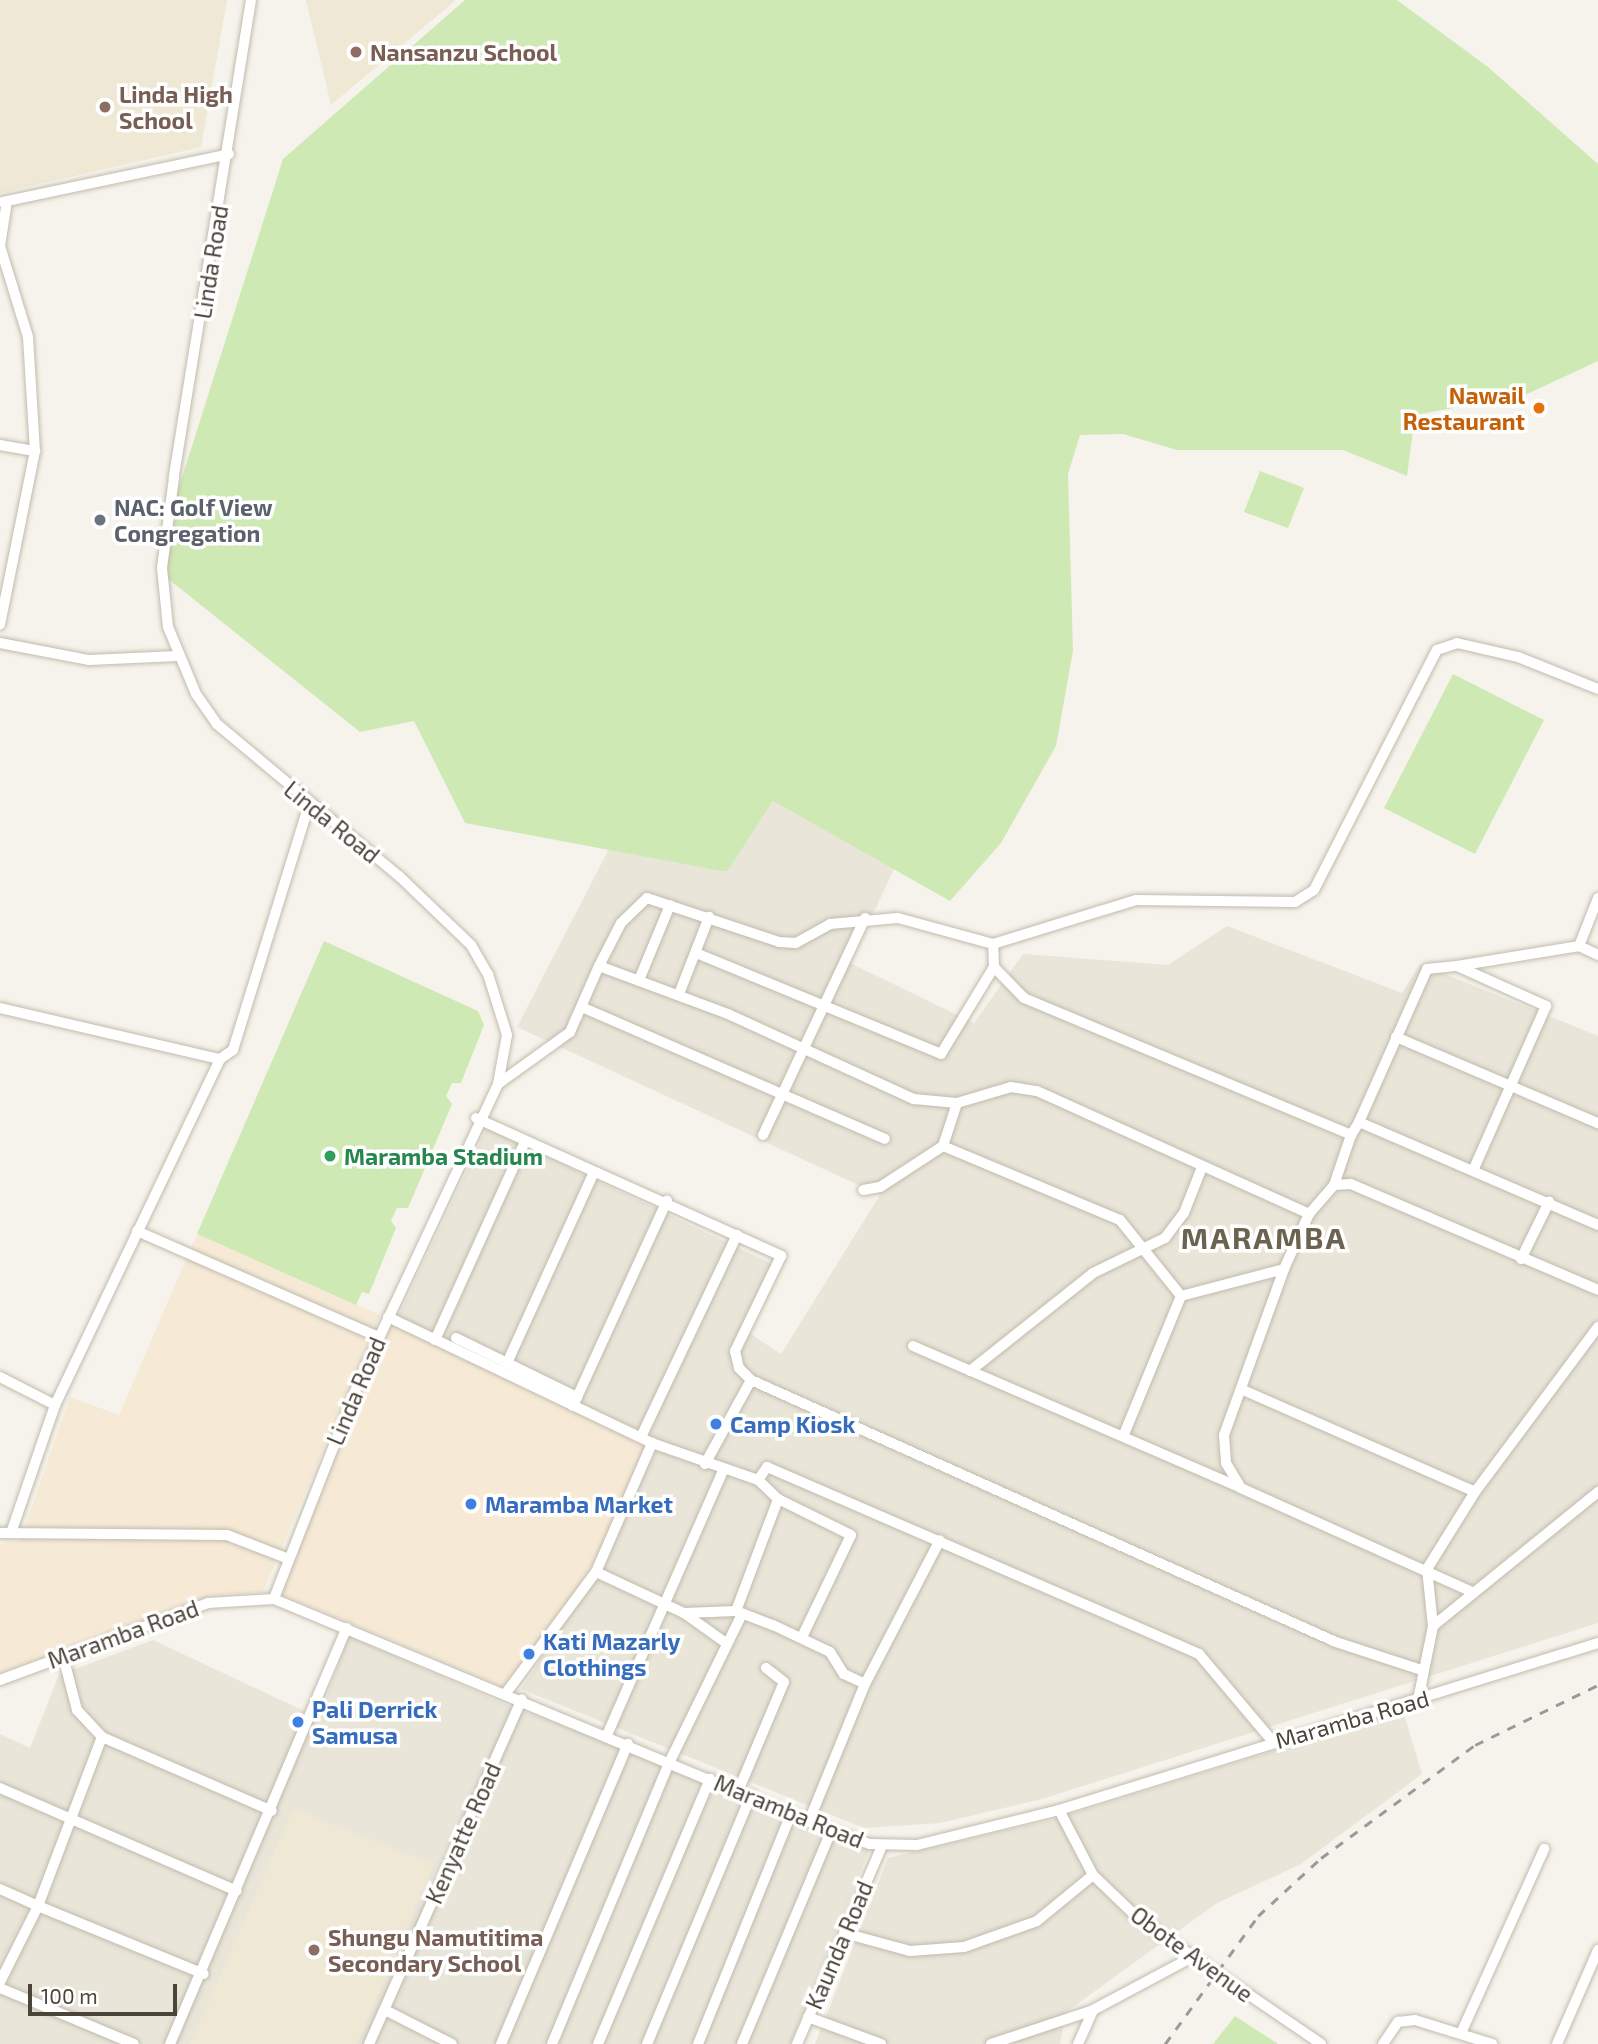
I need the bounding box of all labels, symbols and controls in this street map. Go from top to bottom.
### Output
place label: Nansanzu School [370,38,557,66]
marker: Nansanzu School [348,44,364,60]
place label: Linda High School [119,80,233,134]
marker: Linda High School [97,99,113,115]
street label: Linda Road [188,203,234,321]
place label: Nawail Restaurant [1403,381,1525,435]
marker: Nawail Restaurant [1531,400,1547,416]
place label: NAC: Golf View Congregation [114,493,274,547]
marker: NAC: Golf View Congregation [92,512,108,528]
street label: Linda Road [279,775,385,869]
place label: Maramba Stadium [344,1142,543,1170]
marker: Maramba Stadium [322,1148,338,1164]
district label: MARAMBA [1182,1219,1346,1255]
street label: Linda Road [321,1333,391,1449]
place label: Camp Kiosk [730,1410,855,1438]
marker: Camp Kiosk [708,1416,724,1432]
place label: Maramba Market [485,1490,673,1518]
marker: Maramba Market [463,1496,479,1512]
street label: Maramba Road [44,1594,202,1674]
place label: Kati Mazarly Clothings [543,1627,681,1681]
marker: Kati Mazarly Clothings [521,1646,537,1662]
street label: Maramba Road [1272,1684,1432,1754]
place label: Pali Derrick Samusa [312,1695,437,1749]
marker: Pali Derrick Samusa [290,1714,306,1730]
street label: Kenyatte Road [420,1758,506,1908]
street label: Maramba Road [710,1768,868,1854]
street label: Kaunda Road [800,1877,878,2013]
street label: Obote Avenue [1125,1900,1259,2008]
place label: Shungu Namutitima Secondary School [328,1923,543,1977]
marker: Shungu Namutitima Secondary School [306,1942,322,1958]
scale bar [32,1970,180,2014]
text: 100 m [41,1983,98,2008]

